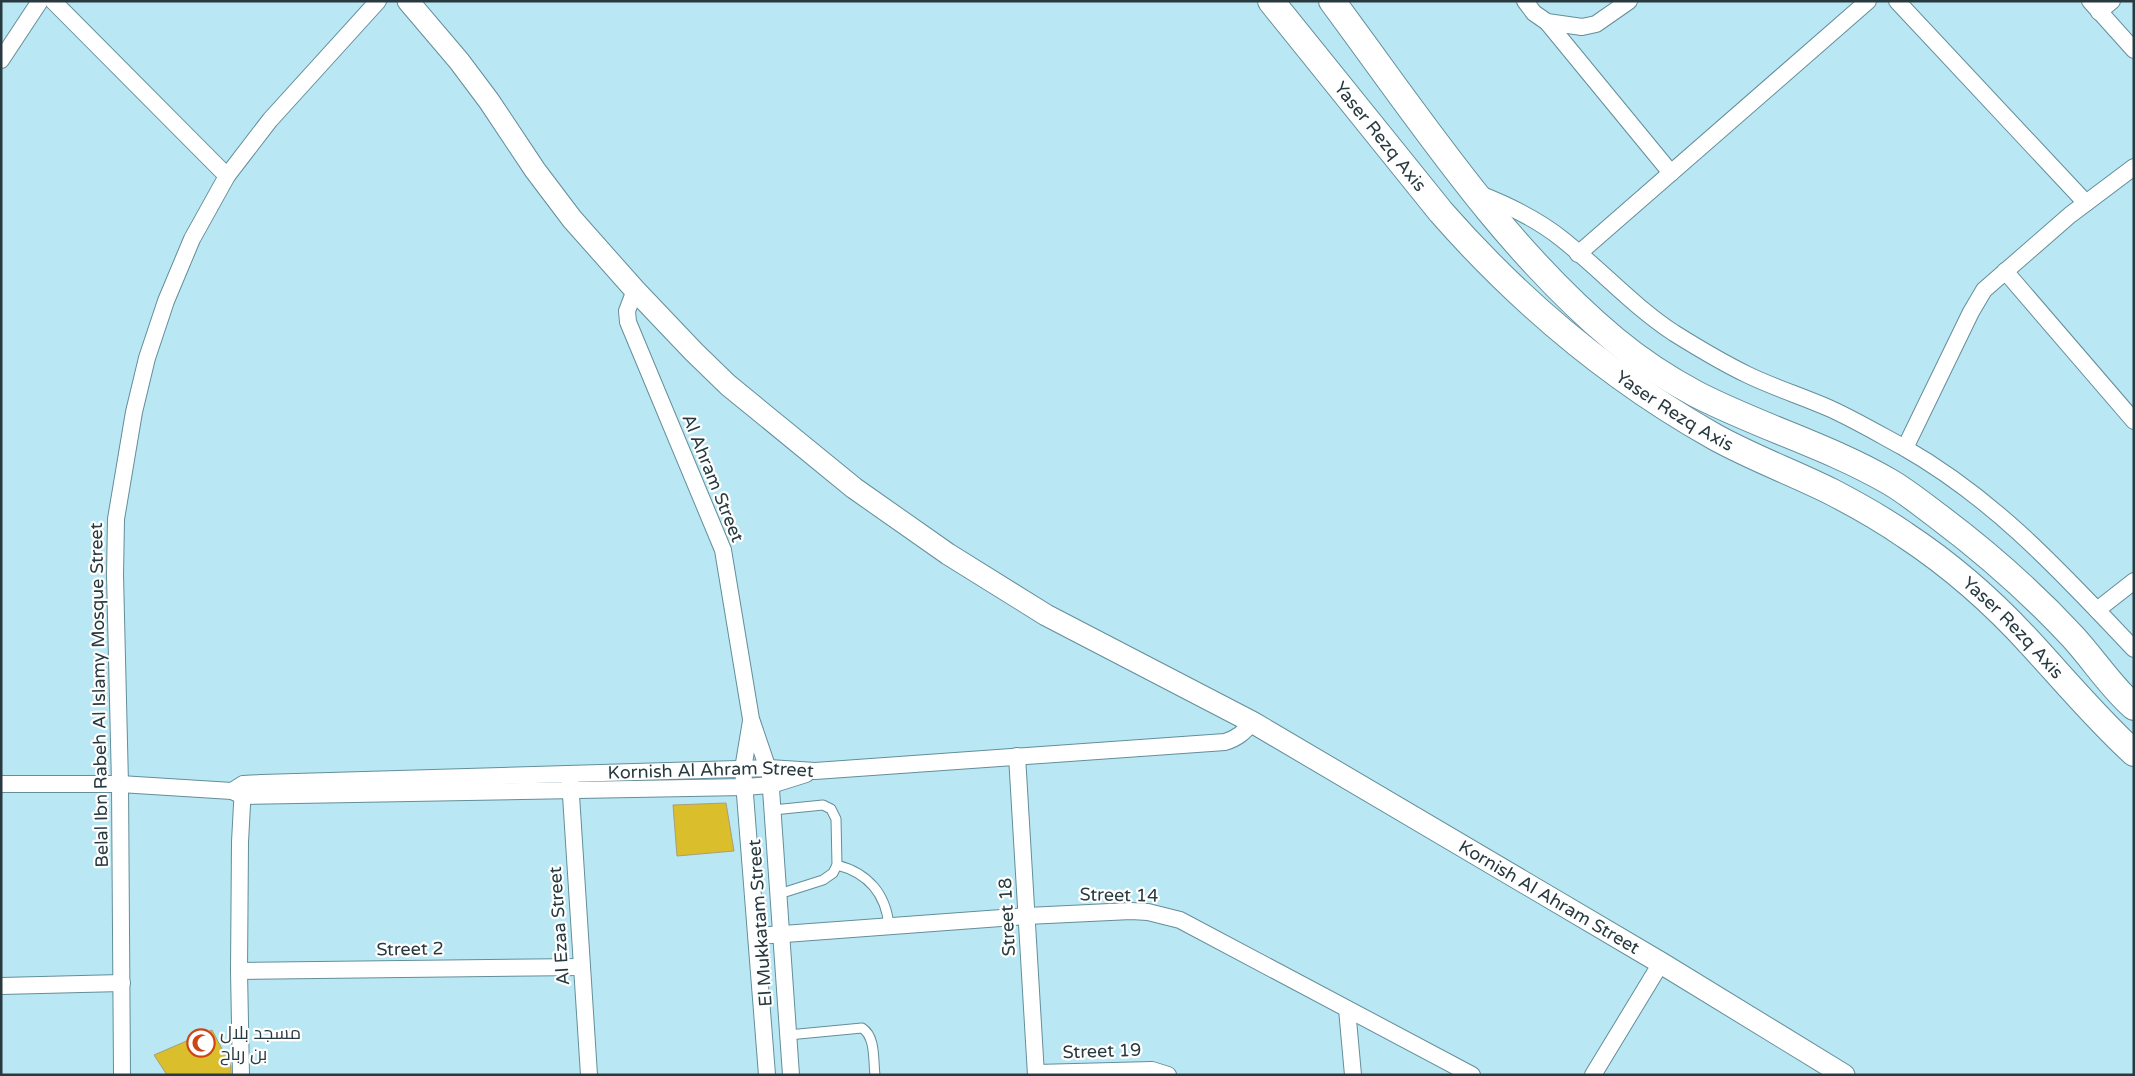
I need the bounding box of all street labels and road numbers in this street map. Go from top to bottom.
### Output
street label: Yaser Rezq Axis [1329,77,1431,196]
street label: Yaser Rezq Axis [1611,366,1737,456]
street label: Al Ahram Street [677,411,749,545]
street label: Belal Ibn Rabeh Al Islamy Mosque Street [85,522,113,868]
street label: Yaser Rezq Axis [1958,572,2068,683]
street label: Kornish Al Ahram Street [607,757,815,784]
street label: Kornish Al Ahram Street [1455,835,1644,959]
street label: El Mukkatam Street [743,838,777,1007]
street label: Al Ezaa Street [544,866,574,986]
street label: Street 18 [994,877,1020,957]
street label: Street 14 [1079,883,1159,907]
street label: Street 2 [376,937,444,961]
street label: Street 19 [1062,1039,1142,1063]

